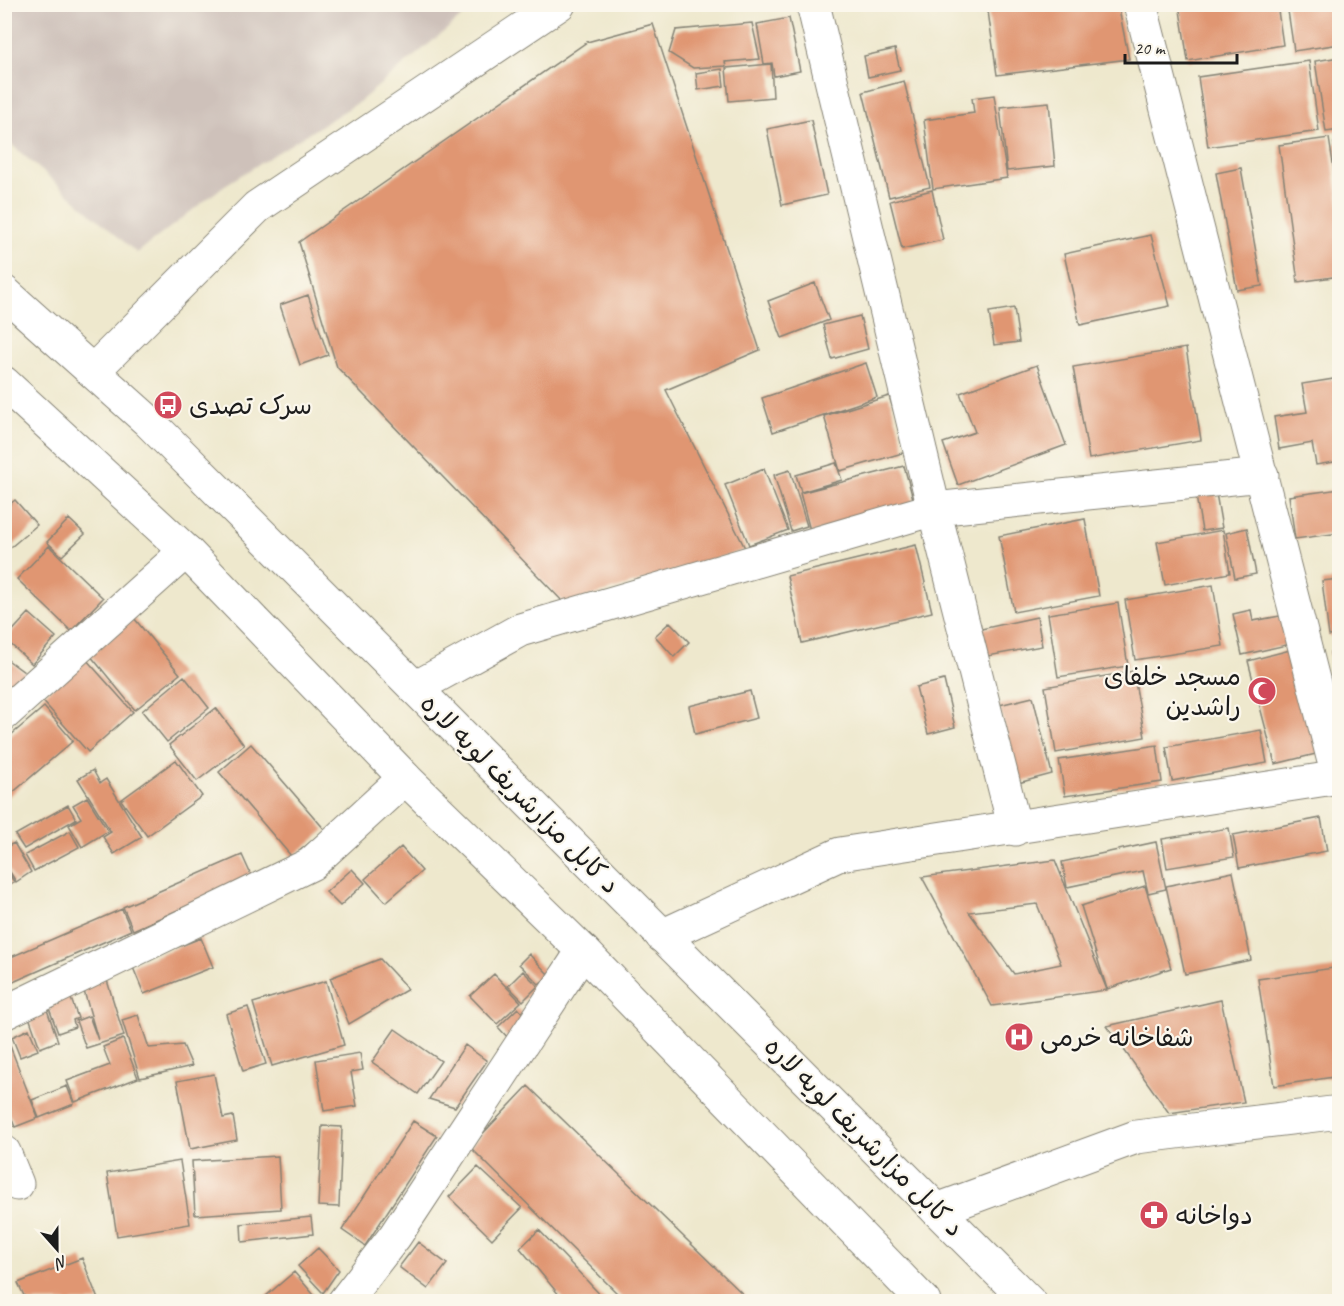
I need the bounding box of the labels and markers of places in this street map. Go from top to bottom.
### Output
bus stop icon: سرک تصدی [152,389,184,421]
place label: سرک تصدی [189,389,312,422]
place label: مسجد خلفای راشدین [1104,660,1241,723]
mosque icon: مسجد خلفای راشدین [1246,675,1278,707]
hospital icon: شفاخانه خرمی [1003,1021,1035,1053]
place label: شفاخانه خرمی [1040,1021,1194,1054]
pharmacy icon: دواخانه [1138,1199,1170,1231]
place label: دواخانه [1175,1199,1253,1232]

